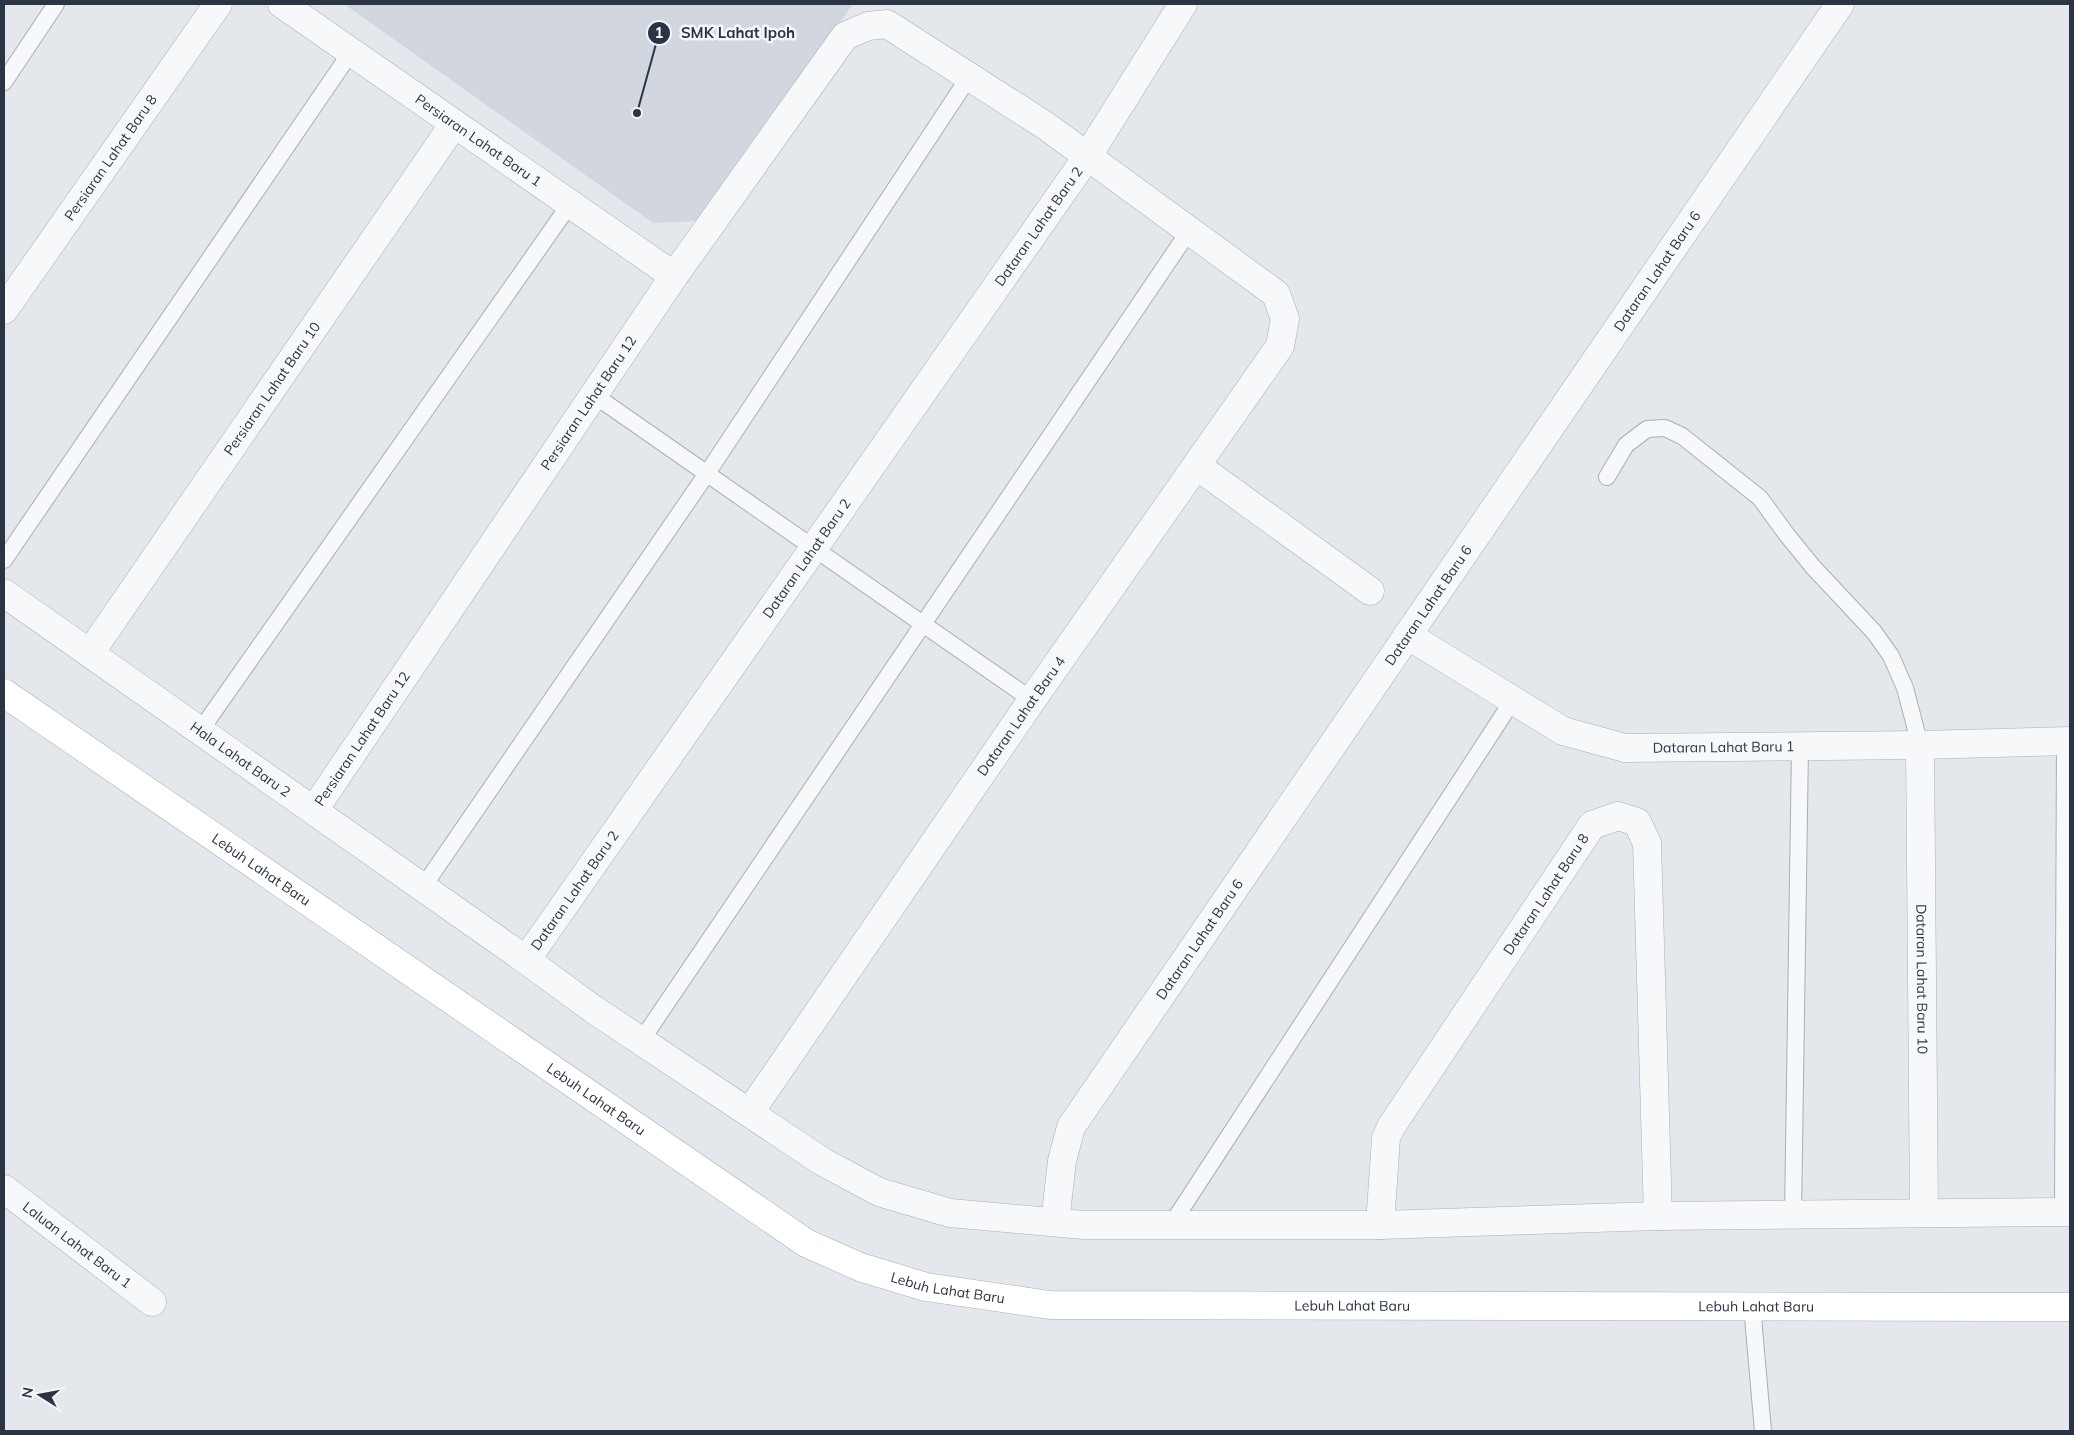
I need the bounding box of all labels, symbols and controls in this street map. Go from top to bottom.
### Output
callout: SMK Lahat Ipoh [646,18,805,48]
text: 1 [654,23,664,42]
text: SMK Lahat Ipoh [681,23,795,42]
street label: Persiaran Lahat Baru 1 [412,90,545,190]
street label: Persiaran Lahat Baru 8 [60,91,161,224]
street label: Dataran Lahat Baru 2 [991,163,1087,290]
street label: Dataran Lahat Baru 6 [1610,207,1705,335]
street label: Persiaran Lahat Baru 10 [220,318,324,459]
street label: Persiaran Lahat Baru 12 [537,332,640,474]
street label: Dataran Lahat Baru 2 [759,495,855,622]
street label: Dataran Lahat Baru 6 [1381,542,1476,669]
street label: Dataran Lahat Baru 4 [973,652,1069,779]
street label: Persiaran Lahat Baru 12 [310,668,414,809]
street label: Hala Lahat Baru 2 [187,718,294,801]
street label: Dataran Lahat Baru 1 [1653,737,1795,757]
street label: Dataran Lahat Baru 2 [527,827,623,954]
street label: Lebuh Lahat Baru [208,829,314,910]
street label: Dataran Lahat Baru 8 [1499,830,1593,958]
street label: Dataran Lahat Baru 6 [1152,876,1247,1003]
street label: Dataran Lahat Baru 10 [1912,904,1932,1054]
street label: Lebuh Lahat Baru [543,1059,649,1139]
street label: Laluan Lahat Baru 1 [19,1198,135,1292]
street label: Lebuh Lahat Baru [888,1268,1006,1307]
street label: Lebuh Lahat Baru [1294,1296,1410,1315]
street label: Lebuh Lahat Baru [1698,1297,1814,1315]
north arrow [15,1370,65,1420]
text: N [17,1386,37,1399]

